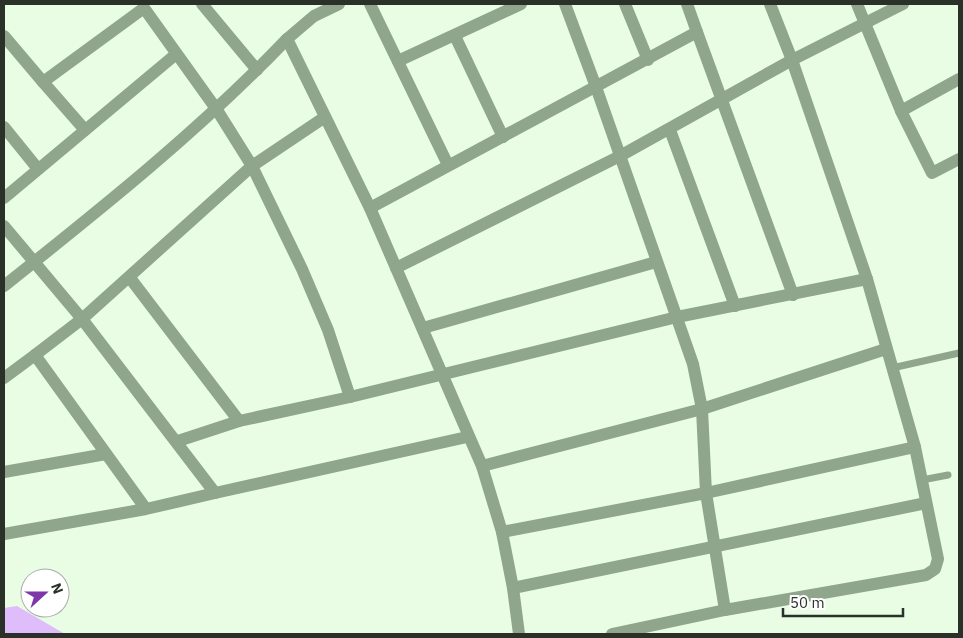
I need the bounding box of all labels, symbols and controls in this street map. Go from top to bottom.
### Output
north arrow [20,568,70,618]
text: N [47,580,67,596]
scale bar [783,586,903,618]
text: 50 m [790,593,825,612]

